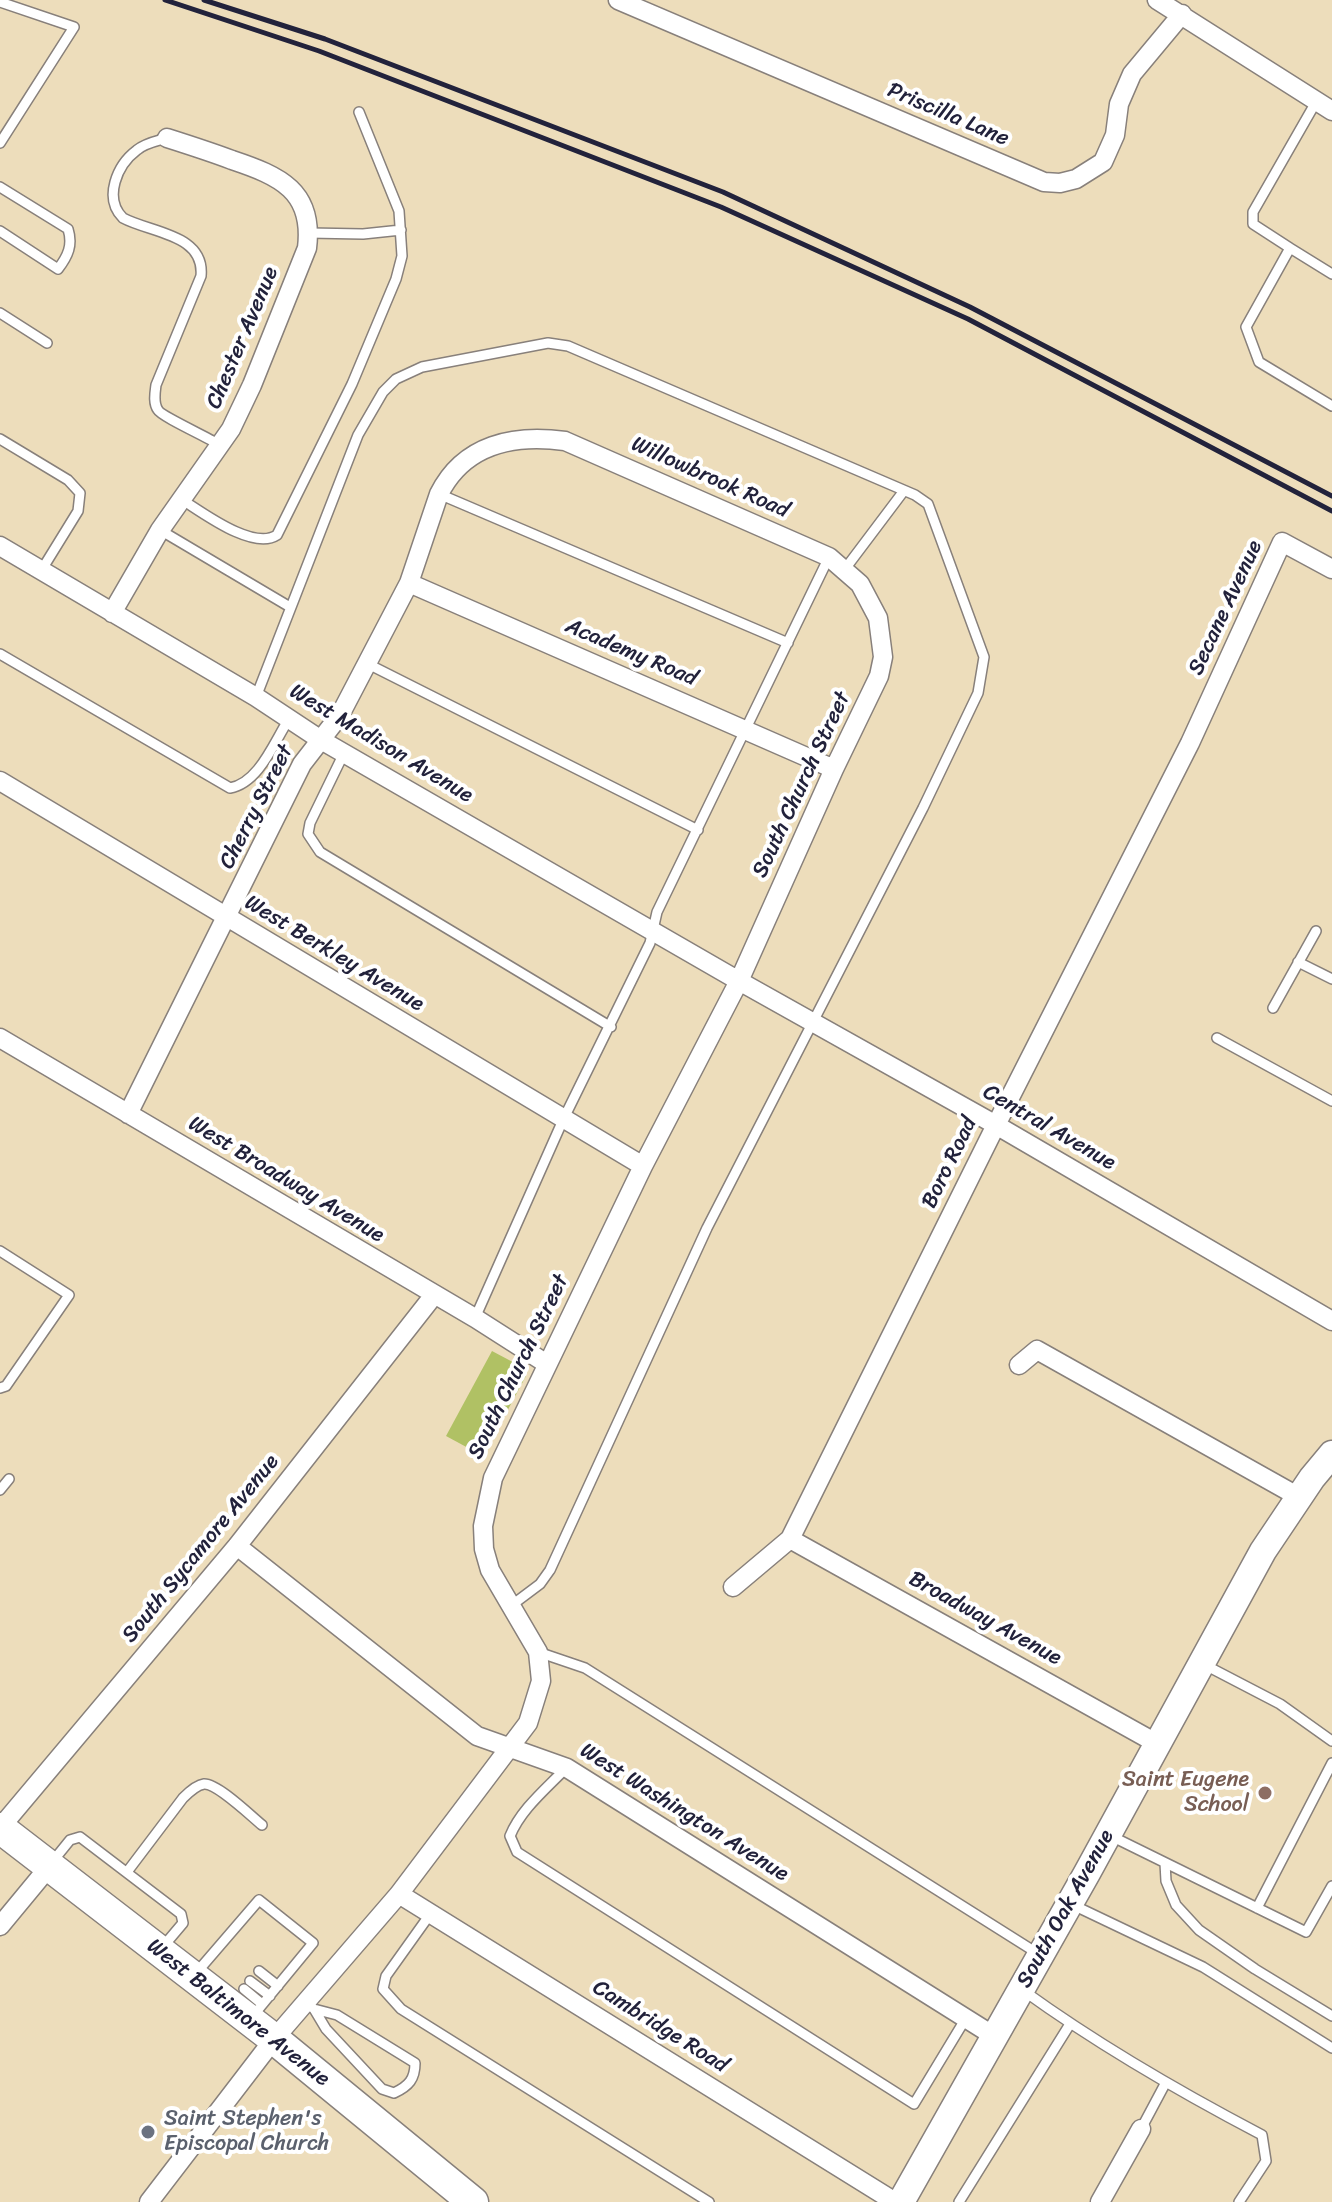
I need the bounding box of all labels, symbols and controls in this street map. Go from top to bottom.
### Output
street label: Priscilla Lane [883,78,1013,152]
street label: Chester Avenue [201,263,285,413]
street label: Willowbrook Road [627,431,793,525]
street label: Secane Avenue [1183,536,1269,680]
street label: Academy Road [561,613,701,693]
street label: West Madison Avenue [285,679,477,809]
street label: South Church Street [747,688,857,882]
street label: Cherry Street [214,741,300,873]
street label: West Berkley Avenue [240,890,428,1018]
street label: Central Avenue [978,1079,1120,1177]
street label: West Broadway Avenue [183,1111,389,1249]
street label: Boro Road [917,1113,983,1213]
street label: South Church Street [463,1270,575,1464]
street label: South Sycamore Avenue [117,1450,285,1648]
street label: Broadway Avenue [904,1566,1066,1672]
street label: West Washington Avenue [575,1738,793,1888]
place label: Saint Eugene School [1122,1767,1249,1818]
marker: Saint Eugene School [1256,1784,1274,1802]
street label: South Oak Avenue [1012,1825,1120,1993]
street label: West Baltimore Avenue [141,1933,335,2093]
street label: Cambridge Road [587,1975,733,2079]
place label: Saint Stephen's Episcopal Church [164,2106,329,2158]
marker: Saint Stephen's Episcopal Church [139,2123,157,2141]

